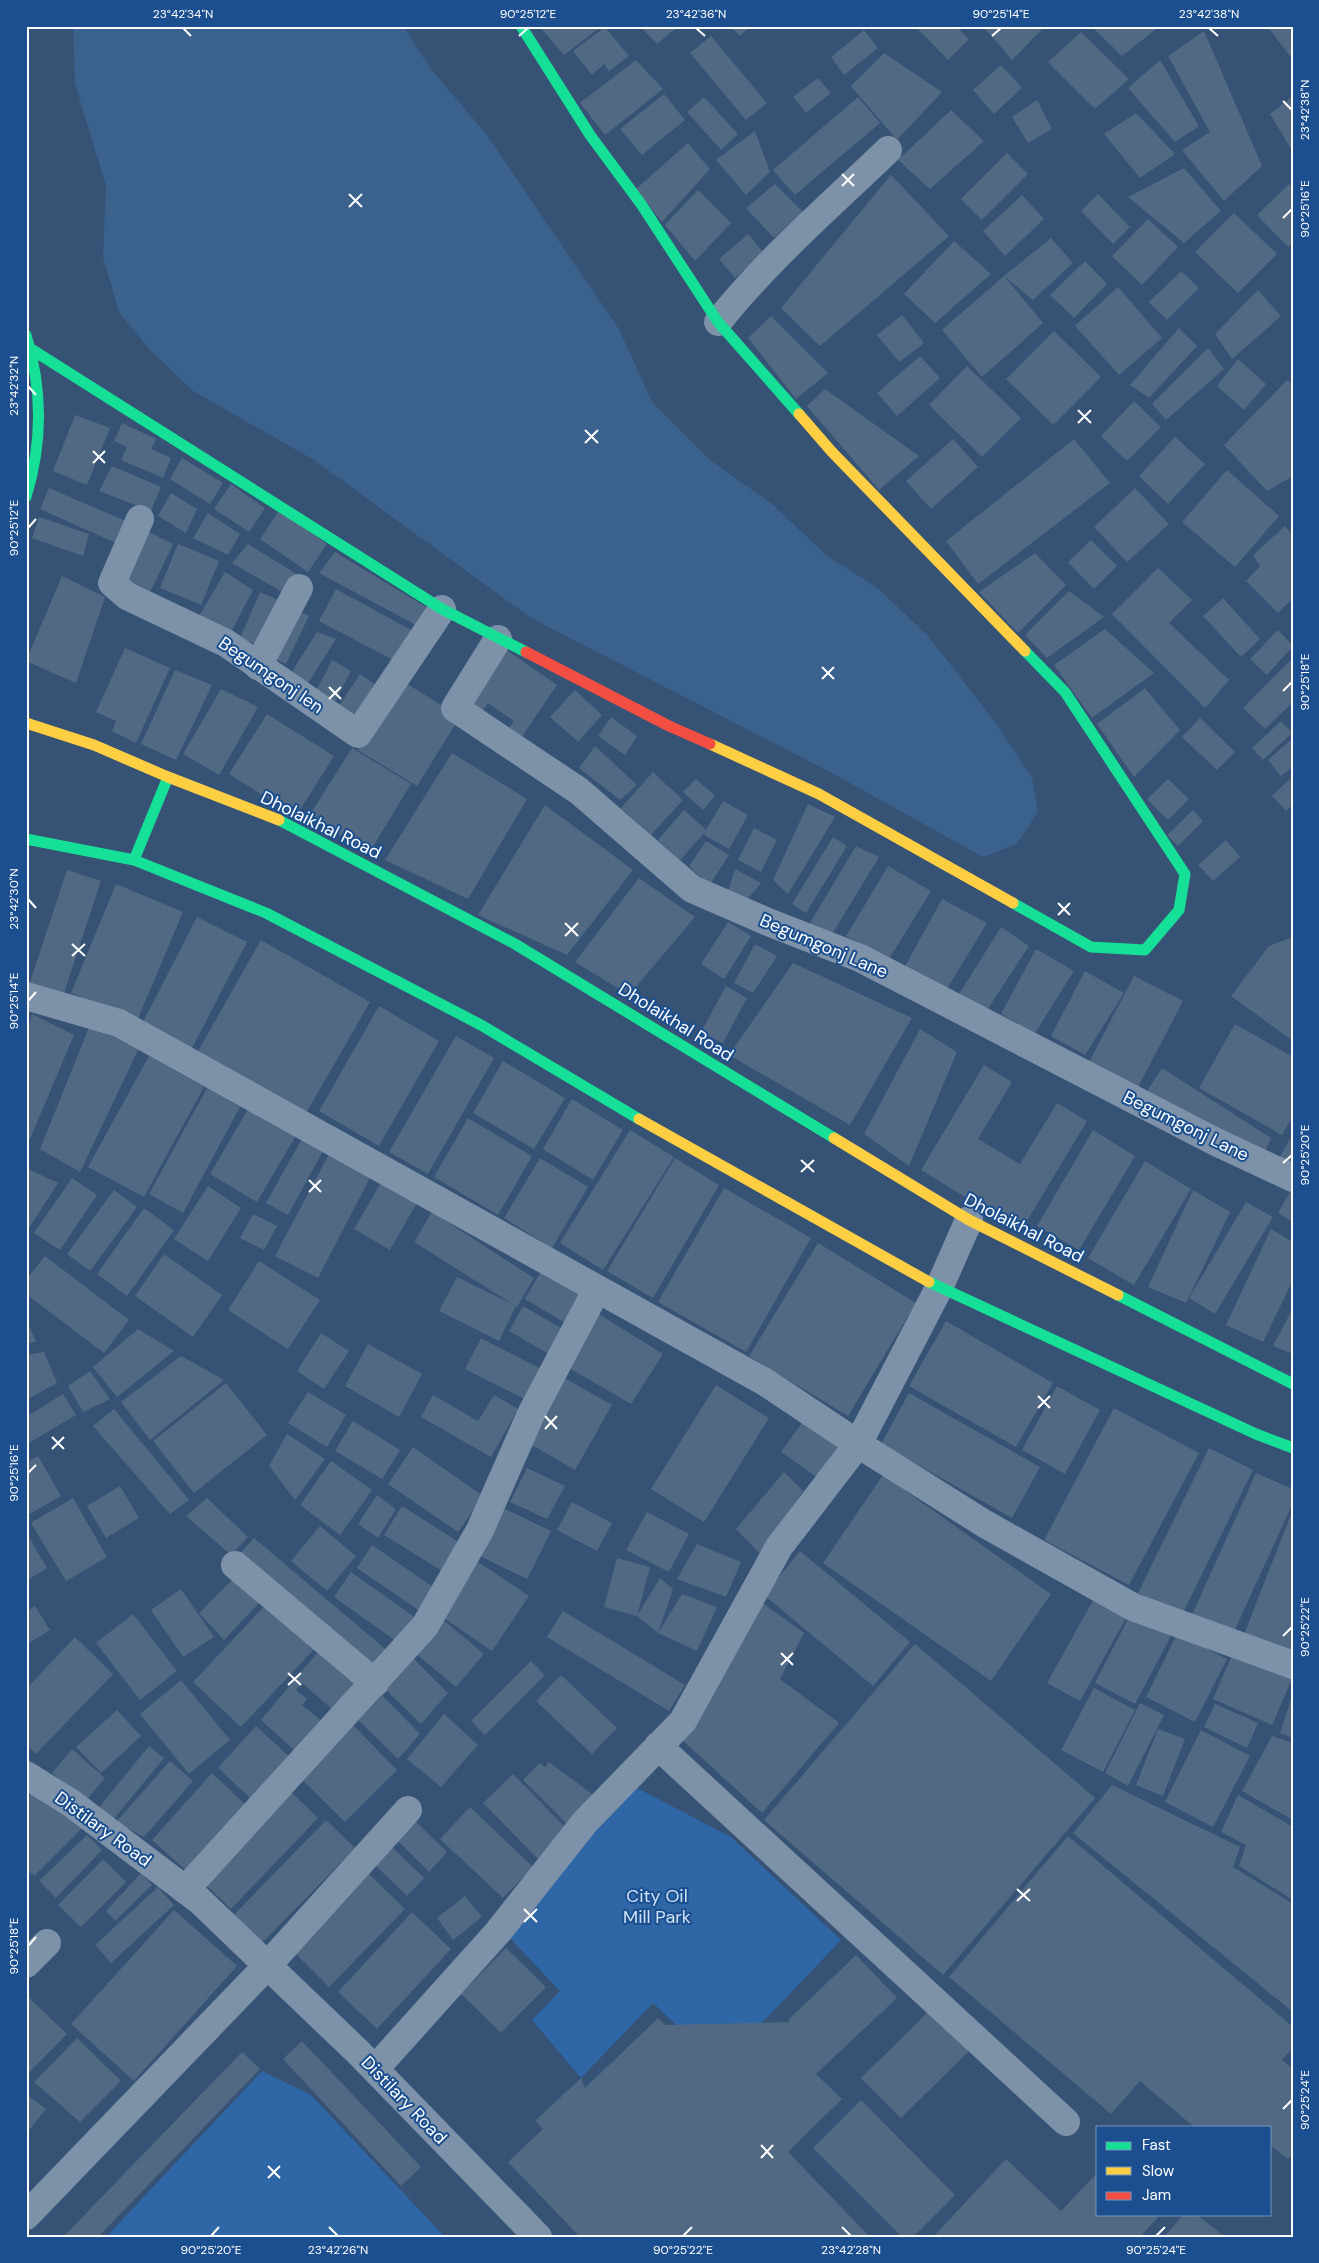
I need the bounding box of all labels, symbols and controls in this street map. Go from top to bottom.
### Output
text: 23°42'34"N [153,6,213,22]
text: 90°25'12"E [500,6,557,22]
text: 23°42'36"N [666,6,726,22]
text: 90°25'14"E [972,6,1030,22]
text: 23°42'38"N [1179,6,1239,22]
text: 23°42'38"N [1297,80,1313,140]
text: 90°25'16"E [1297,180,1313,238]
text: 23°42'32"N [6,356,22,416]
text: 90°25'12"E [6,499,22,556]
street label: Begumgonj len [214,631,328,719]
text: 90°25'18"E [1297,653,1313,711]
street label: Dholaikhal Road [257,785,385,865]
text: 23°42'30"N [6,868,22,930]
street label: Begumgonj Lane [756,908,892,984]
text: 90°25'14"E [6,972,22,1030]
street label: Dholaikhal Road [614,977,738,1067]
street label: Begumgonj Lane [1119,1085,1253,1167]
text: 90°25'20"E [1297,1124,1313,1186]
street label: Dholaikhal Road [960,1187,1088,1269]
text: 90°25'16"E [6,1444,22,1502]
text: 90°25'22"E [1297,1597,1313,1657]
street label: Distilary Road [50,1786,156,1872]
park label: City Oil Mill Park [623,1884,691,1929]
text: 90°25'18"E [6,1917,22,1975]
street label: Distilary Road [356,2051,452,2149]
text: 90°25'24"E [1297,2070,1313,2130]
legend [1096,2126,1272,2216]
text: Fast [1142,2135,1171,2155]
text: Slow [1142,2161,1175,2181]
text: Jam [1142,2185,1171,2205]
text: 90°25'20"E [180,2242,242,2258]
text: 23°42'26"N [308,2242,368,2258]
text: 90°25'22"E [653,2242,713,2258]
text: 23°42'28"N [821,2242,881,2258]
text: 90°25'24"E [1126,2242,1186,2258]

